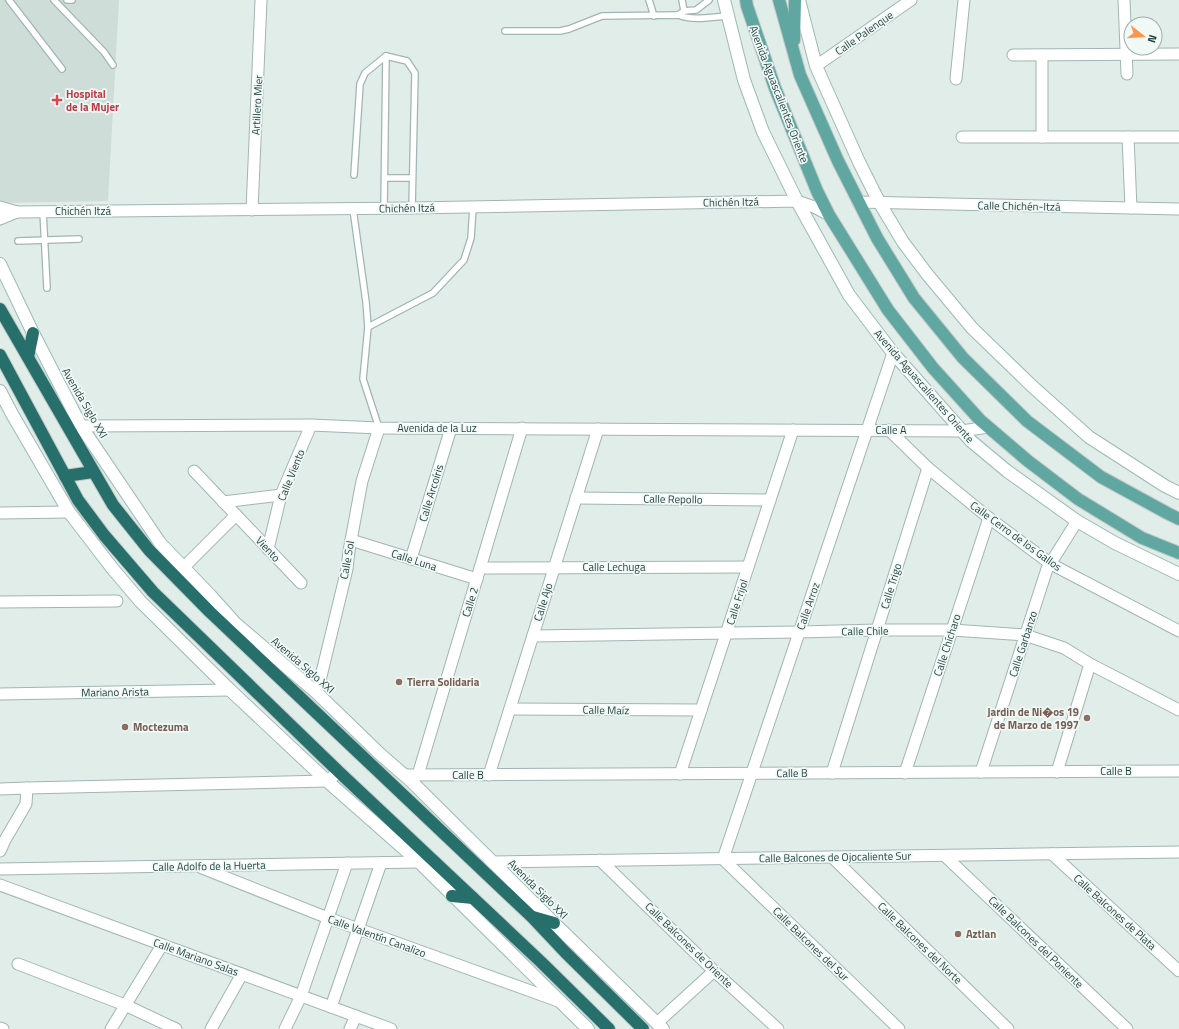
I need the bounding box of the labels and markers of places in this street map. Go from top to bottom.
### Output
place label: Hospital de la Mujer [66,86,119,115]
marker: Hospital de la Mujer [51,94,63,106]
place label: Tierra Solidaria [407,674,480,690]
marker: Tierra Solidaria [394,677,404,687]
place label: Jardin de Ni�os 19 de Marzo de 1997 [987,704,1079,733]
marker: Jardin de Ni�os 19 de Marzo de 1997 [1082,713,1092,723]
place label: Moctezuma [133,719,189,735]
marker: Moctezuma [120,722,130,732]
place label: Aztlan [966,926,996,942]
marker: Aztlan [953,929,963,939]

